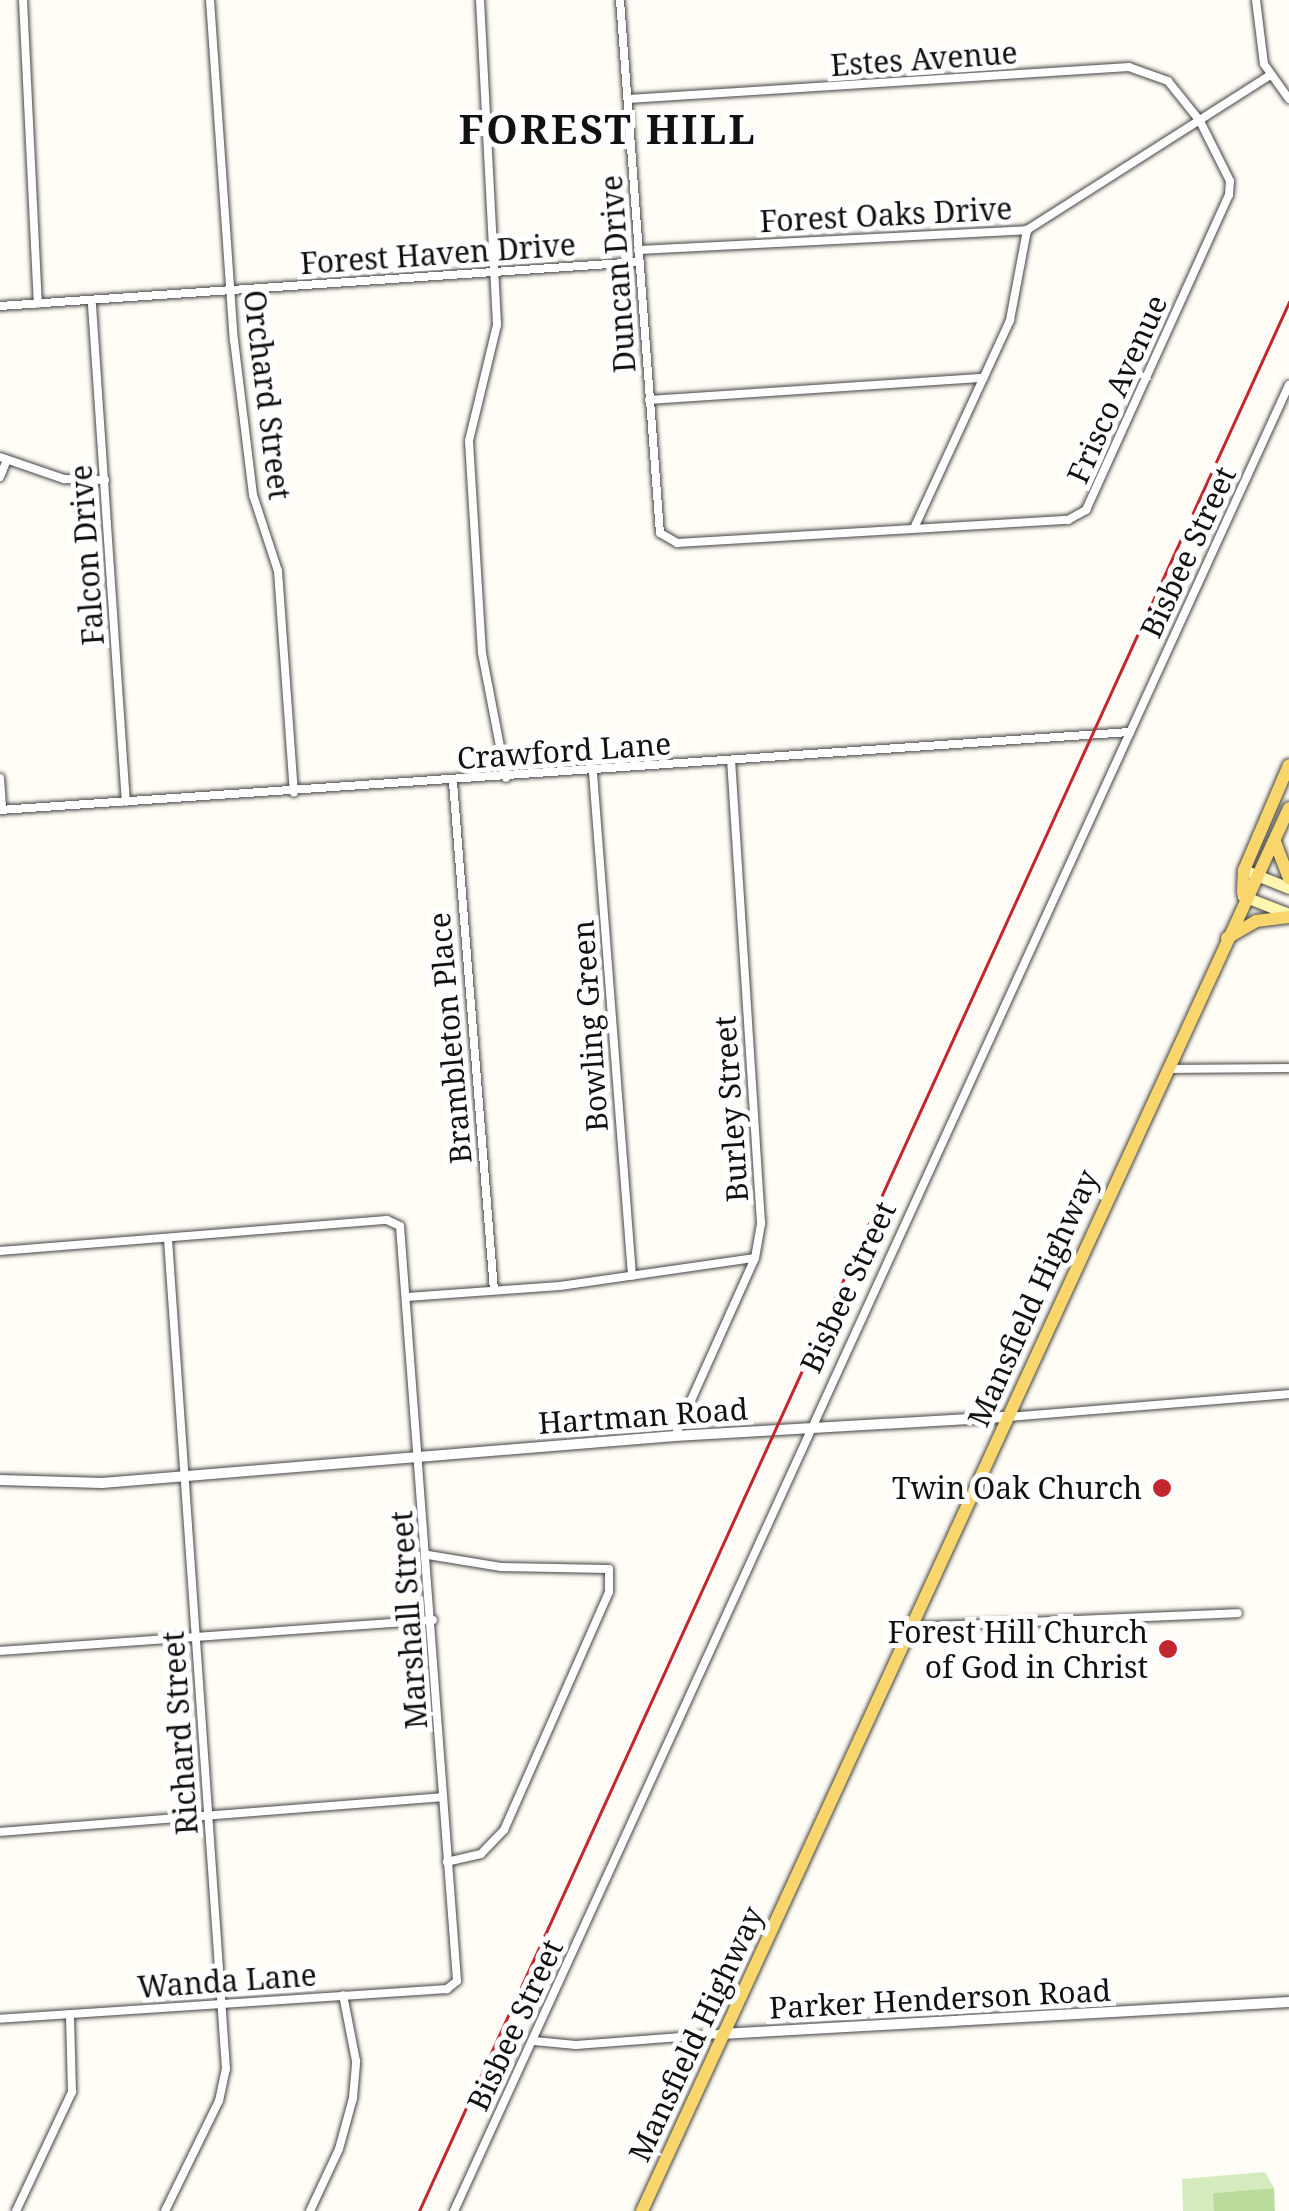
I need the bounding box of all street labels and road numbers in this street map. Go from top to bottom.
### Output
street label: Estes Avenue [829,35,1019,83]
street label: Duncan Drive [593,174,643,374]
street label: Forest Oaks Drive [759,190,1013,240]
street label: Forest Haven Drive [299,226,577,282]
street label: Orchard Street [236,288,298,502]
street label: Frisco Avenue [1059,289,1175,489]
street label: Bisbee Street [1133,461,1243,643]
street label: Falcon Drive [63,464,111,646]
street label: Crawford Lane [456,726,672,776]
street label: Brambleton Place [421,911,479,1165]
street label: Bowling Green [565,919,615,1133]
street label: Burley Street [707,1015,755,1203]
street label: Mansfield Highway [960,1164,1106,1432]
street label: Bisbee Street [793,1196,903,1378]
street label: Hartman Road [537,1391,749,1441]
street label: Marshall Street [383,1510,435,1730]
street label: Richard Street [155,1630,205,1836]
street label: Mansfield Highway [621,1901,771,2167]
street label: Bisbee Street [460,1934,570,2116]
street label: Wanda Lane [136,1957,318,2005]
street label: Parker Henderson Road [768,1972,1112,2026]

